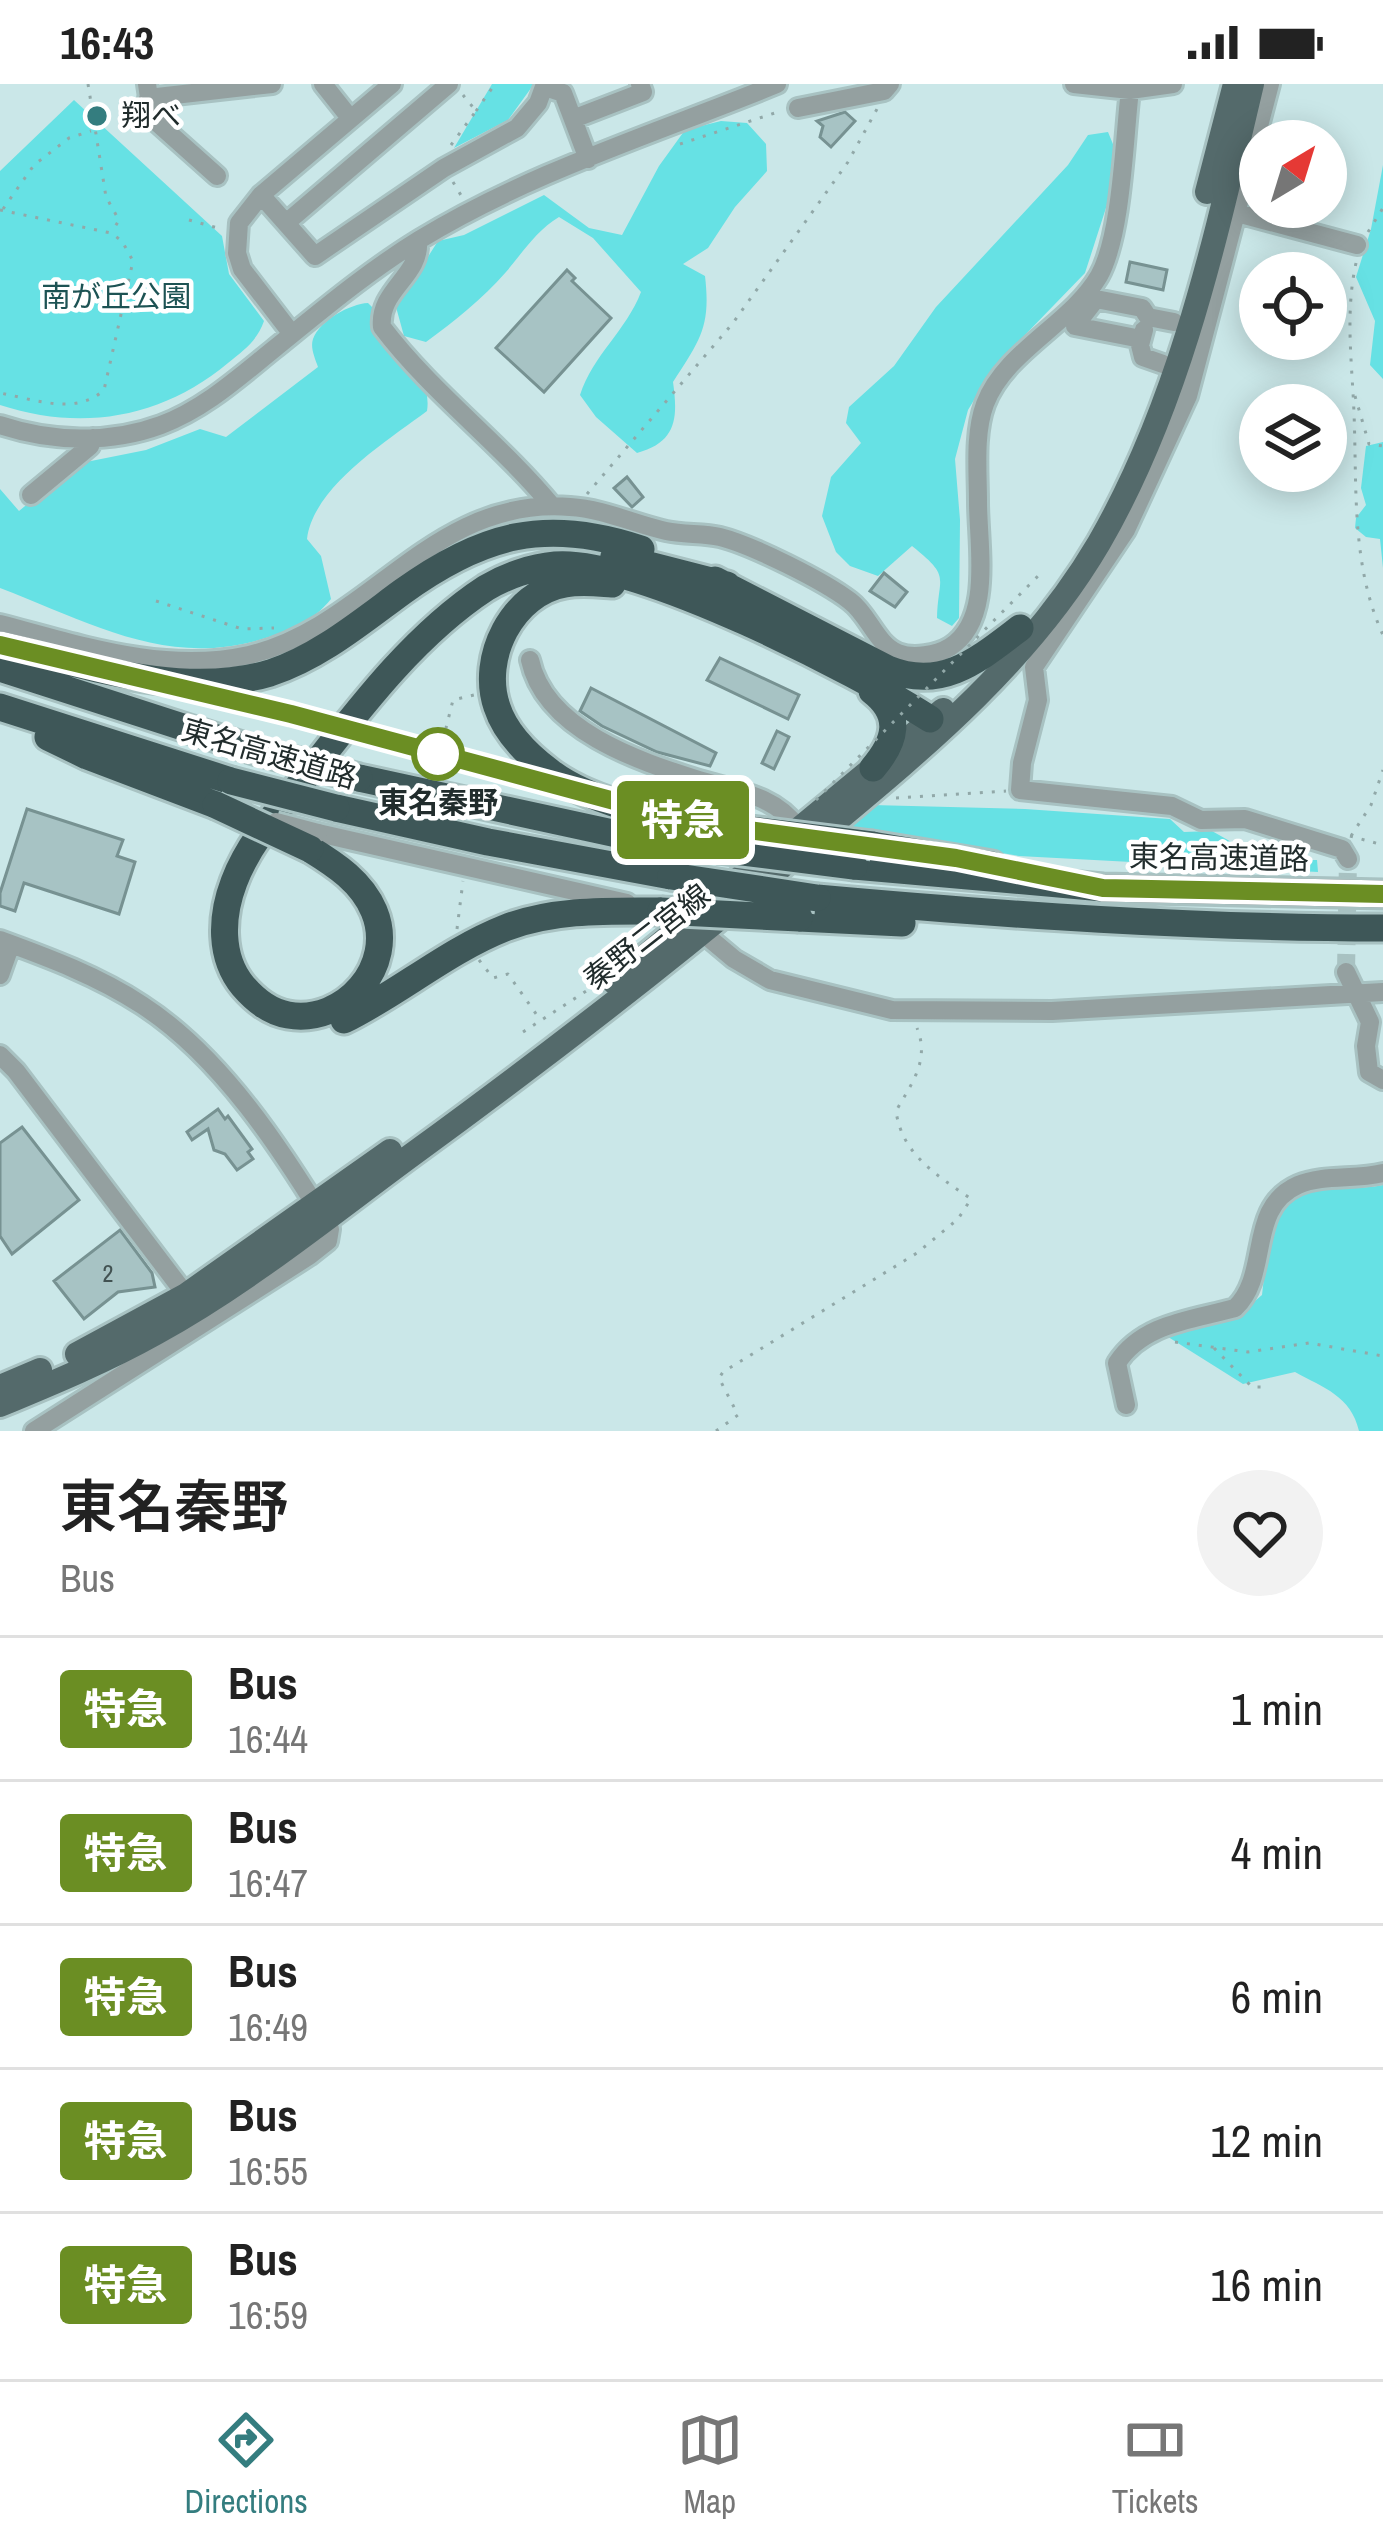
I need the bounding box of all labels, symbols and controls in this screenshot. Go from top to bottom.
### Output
text: 16:43 [60,12,154,73]
place label: 翔べ [121,95,181,135]
marker: 翔べ [84,103,110,129]
north arrow [1239,120,1347,228]
map controls [1239,120,1347,492]
button: locate [1239,252,1347,360]
park label: 南が丘公園 [41,276,191,316]
button: layers [1239,384,1347,492]
street label: 東名高速道路 [177,709,361,797]
marker: 東名秦野 [413,729,463,779]
line badge: 特急 [629,781,737,859]
place label: 東名秦野 [378,782,498,822]
text: 特急 [641,792,725,848]
street label: 東名高速道路 [1129,835,1309,879]
street label: 秦野二宮線 [575,874,718,998]
house number: 2 [103,1257,113,1289]
text: 東名秦野 [60,1468,288,1545]
button: heart [1197,1470,1323,1596]
text: Bus [60,1552,115,1604]
text: Bus [228,1652,298,1713]
text: 1 min [1231,1678,1323,1739]
text: 特急 [84,1681,168,1737]
text: 16:44 [228,1713,308,1765]
text: Bus [228,1796,298,1857]
text: 4 min [1231,1822,1323,1883]
text: 特急 [84,1825,168,1881]
text: 16:47 [228,1857,308,1909]
text: Bus [228,1940,298,2001]
text: 6 min [1231,1966,1323,2027]
text: 特急 [84,1969,168,2025]
text: 16:49 [228,2001,308,2053]
text: Bus [228,2084,298,2145]
text: 12 min [1210,2110,1323,2171]
text: 特急 [84,2113,168,2169]
text: 16:55 [228,2145,308,2197]
text: Bus [228,2228,298,2289]
text: 16 min [1210,2254,1323,2315]
text: 特急 [84,2257,168,2313]
text: 16:59 [228,2289,308,2341]
tab: Directions [185,2407,308,2523]
tab: Map [677,2407,743,2523]
tab: Tickets [1112,2407,1198,2523]

